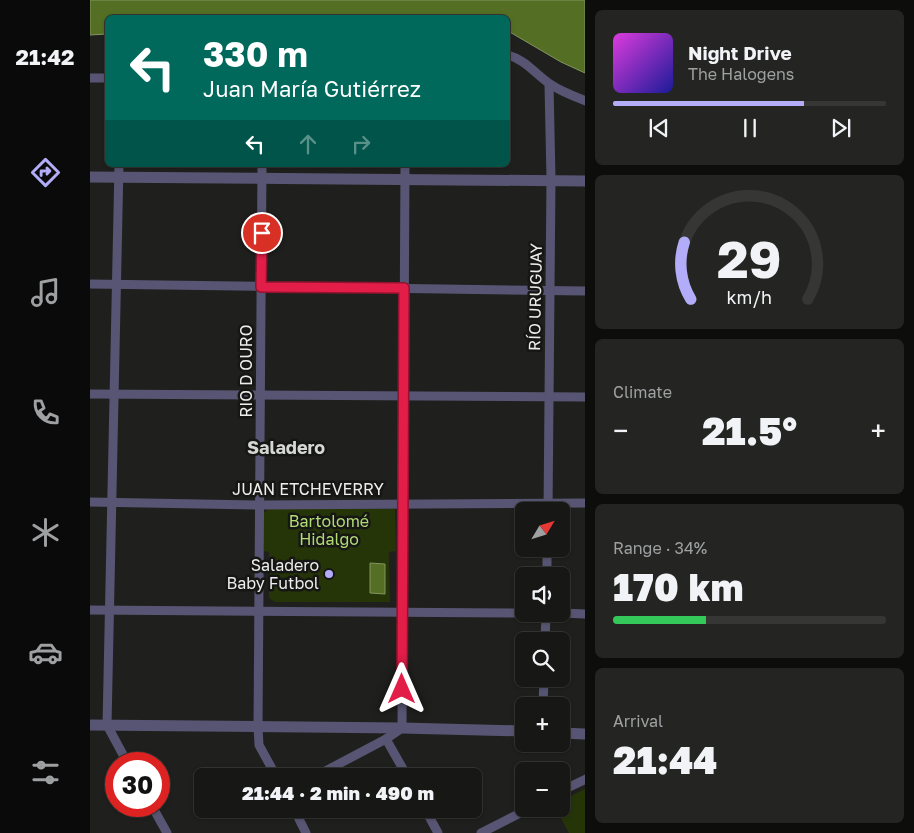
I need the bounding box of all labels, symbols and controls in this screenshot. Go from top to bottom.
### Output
text: 330 m [203,33,308,75]
icon: left [120,35,185,100]
text: Night Drive [688,41,792,64]
text: 21:42 [16,43,74,70]
text: The Halogens [688,64,794,84]
text: Juan María Gutiérrez [203,75,421,102]
icon: previous [645,114,673,142]
icon: pause [736,114,764,142]
icon: next [827,114,855,142]
icon: left [241,130,269,158]
icon: ahead [294,130,322,158]
icon: right [347,130,375,158]
icon: directions [28,155,63,190]
pin [241,212,283,254]
icon: arrive [248,219,276,247]
text: 29 [717,227,782,289]
street label: RÍO URUGUAY [524,242,546,351]
icon: music [28,275,63,310]
text: km/h [727,286,772,308]
street label: RIO D OURO [236,324,256,418]
text: Climate [613,382,672,402]
icon: phone [28,395,63,430]
text: 21.5° [702,408,797,453]
text: − [613,414,628,447]
text: + [871,414,886,447]
district label: Saladero [247,436,325,458]
street label: JUAN ETCHEVERRY [232,479,384,499]
north arrow [515,502,570,558]
map controls [515,502,570,817]
park label: Bartolomé Hidalgo [289,511,369,549]
icon: climate [28,515,63,550]
text: Range · 34% [613,538,707,558]
place label: Saladero Baby Futbol [227,555,319,593]
text: 170 km [613,564,743,609]
button: sound [515,567,570,622]
marker: Saladero Baby Futbol [323,568,335,580]
button: search [515,632,570,687]
icon: car [28,635,63,670]
position arrow [375,662,427,714]
button: + [515,697,570,752]
text: Arrival [613,711,663,731]
text: 21:44 [613,737,717,782]
speed limit sign: 30 [105,752,170,817]
icon: filters [28,755,63,790]
button: − [515,762,570,817]
text: 21:44 · 2 min · 490 m [242,781,434,804]

